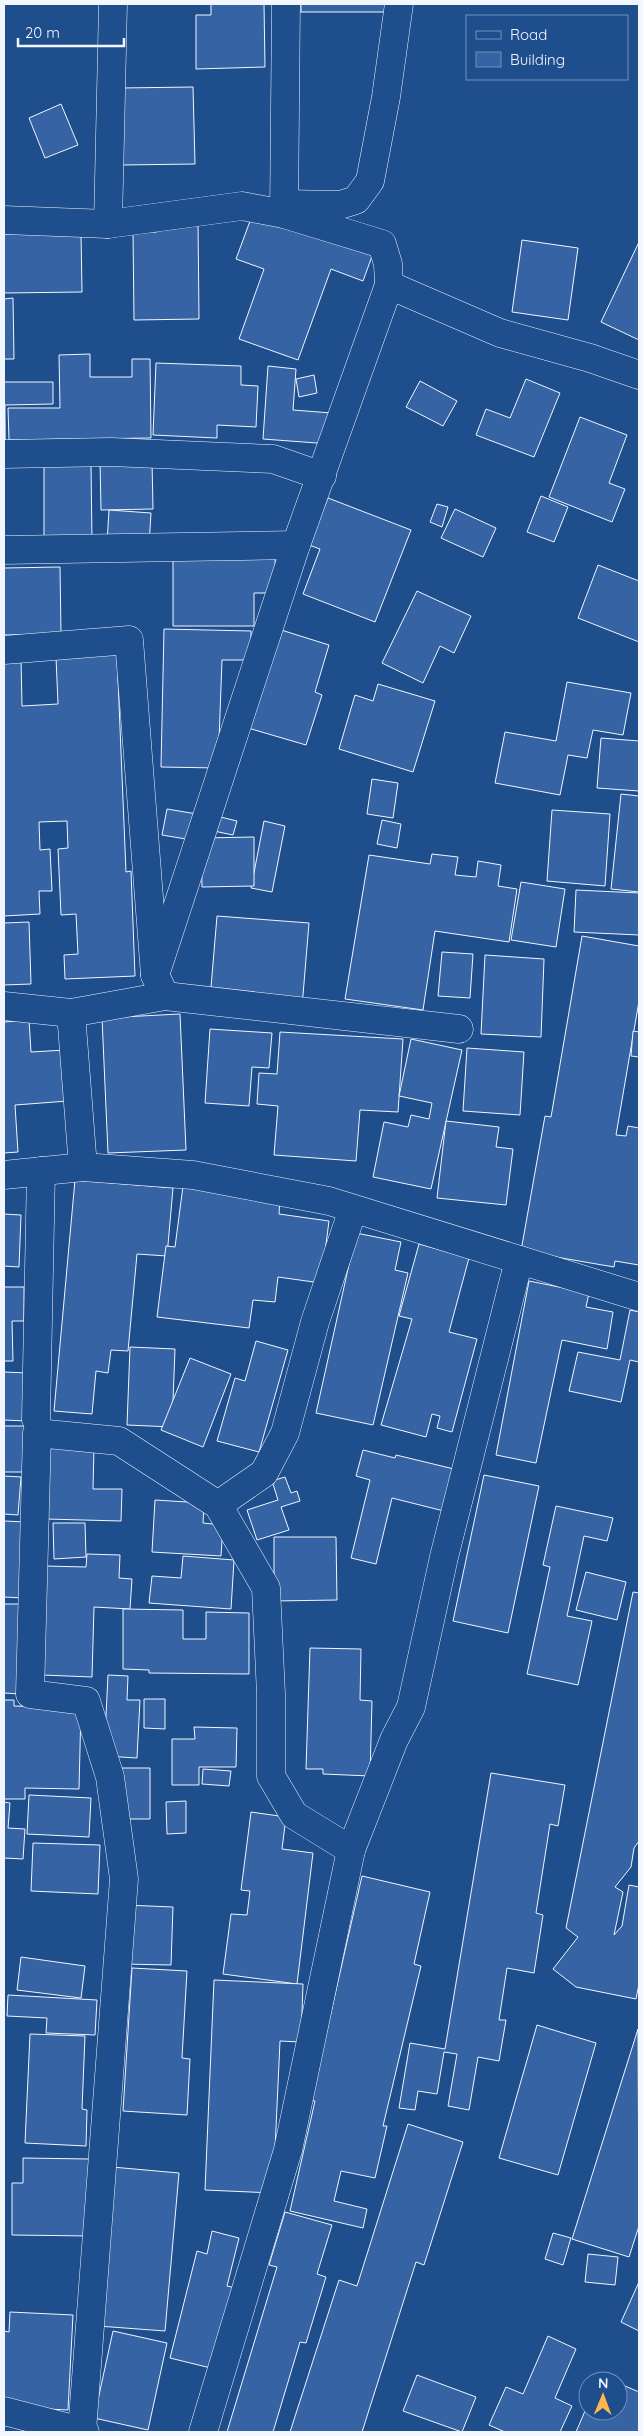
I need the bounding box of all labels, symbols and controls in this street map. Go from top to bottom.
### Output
scale bar [18,15,124,47]
legend [466,15,628,80]
text: 20 m [25,23,60,42]
text: Road [510,25,547,44]
text: Building [510,50,565,69]
north arrow [578,2371,628,2421]
text: N [598,2374,609,2392]

